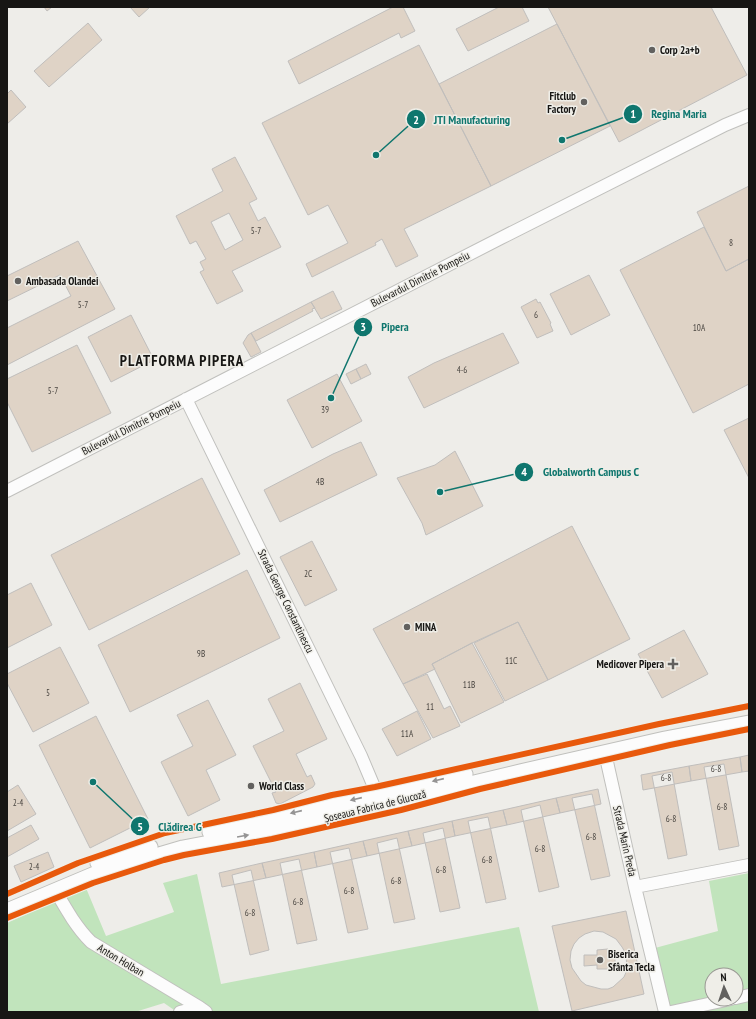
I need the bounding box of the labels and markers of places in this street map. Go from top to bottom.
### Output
place label: Corp 2a+b [660,43,700,57]
marker: Corp 2a+b [647,45,657,55]
place label: Fitclub Factory [547,89,577,116]
marker: Fitclub Factory [579,97,589,107]
callout: Regina Maria [623,102,715,126]
callout: JTI Manufacturing [406,107,518,131]
place label: Ambasada Olandei [25,274,99,288]
marker: Ambasada Olandei [13,276,23,286]
callout: Pipera [353,315,417,339]
callout: Globalworth Campus C [514,460,647,484]
place label: MINA [415,620,437,634]
marker: MINA [402,622,412,632]
place label: Medicover Pipera [597,657,664,671]
marker: Medicover Pipera [667,658,679,670]
place label: World Class [258,779,304,793]
marker: World Class [246,781,256,791]
callout: Clădirea G [130,814,209,838]
place label: Biserica Sfânta Tecla [608,947,655,974]
marker: Biserica Sfânta Tecla [595,955,605,965]

